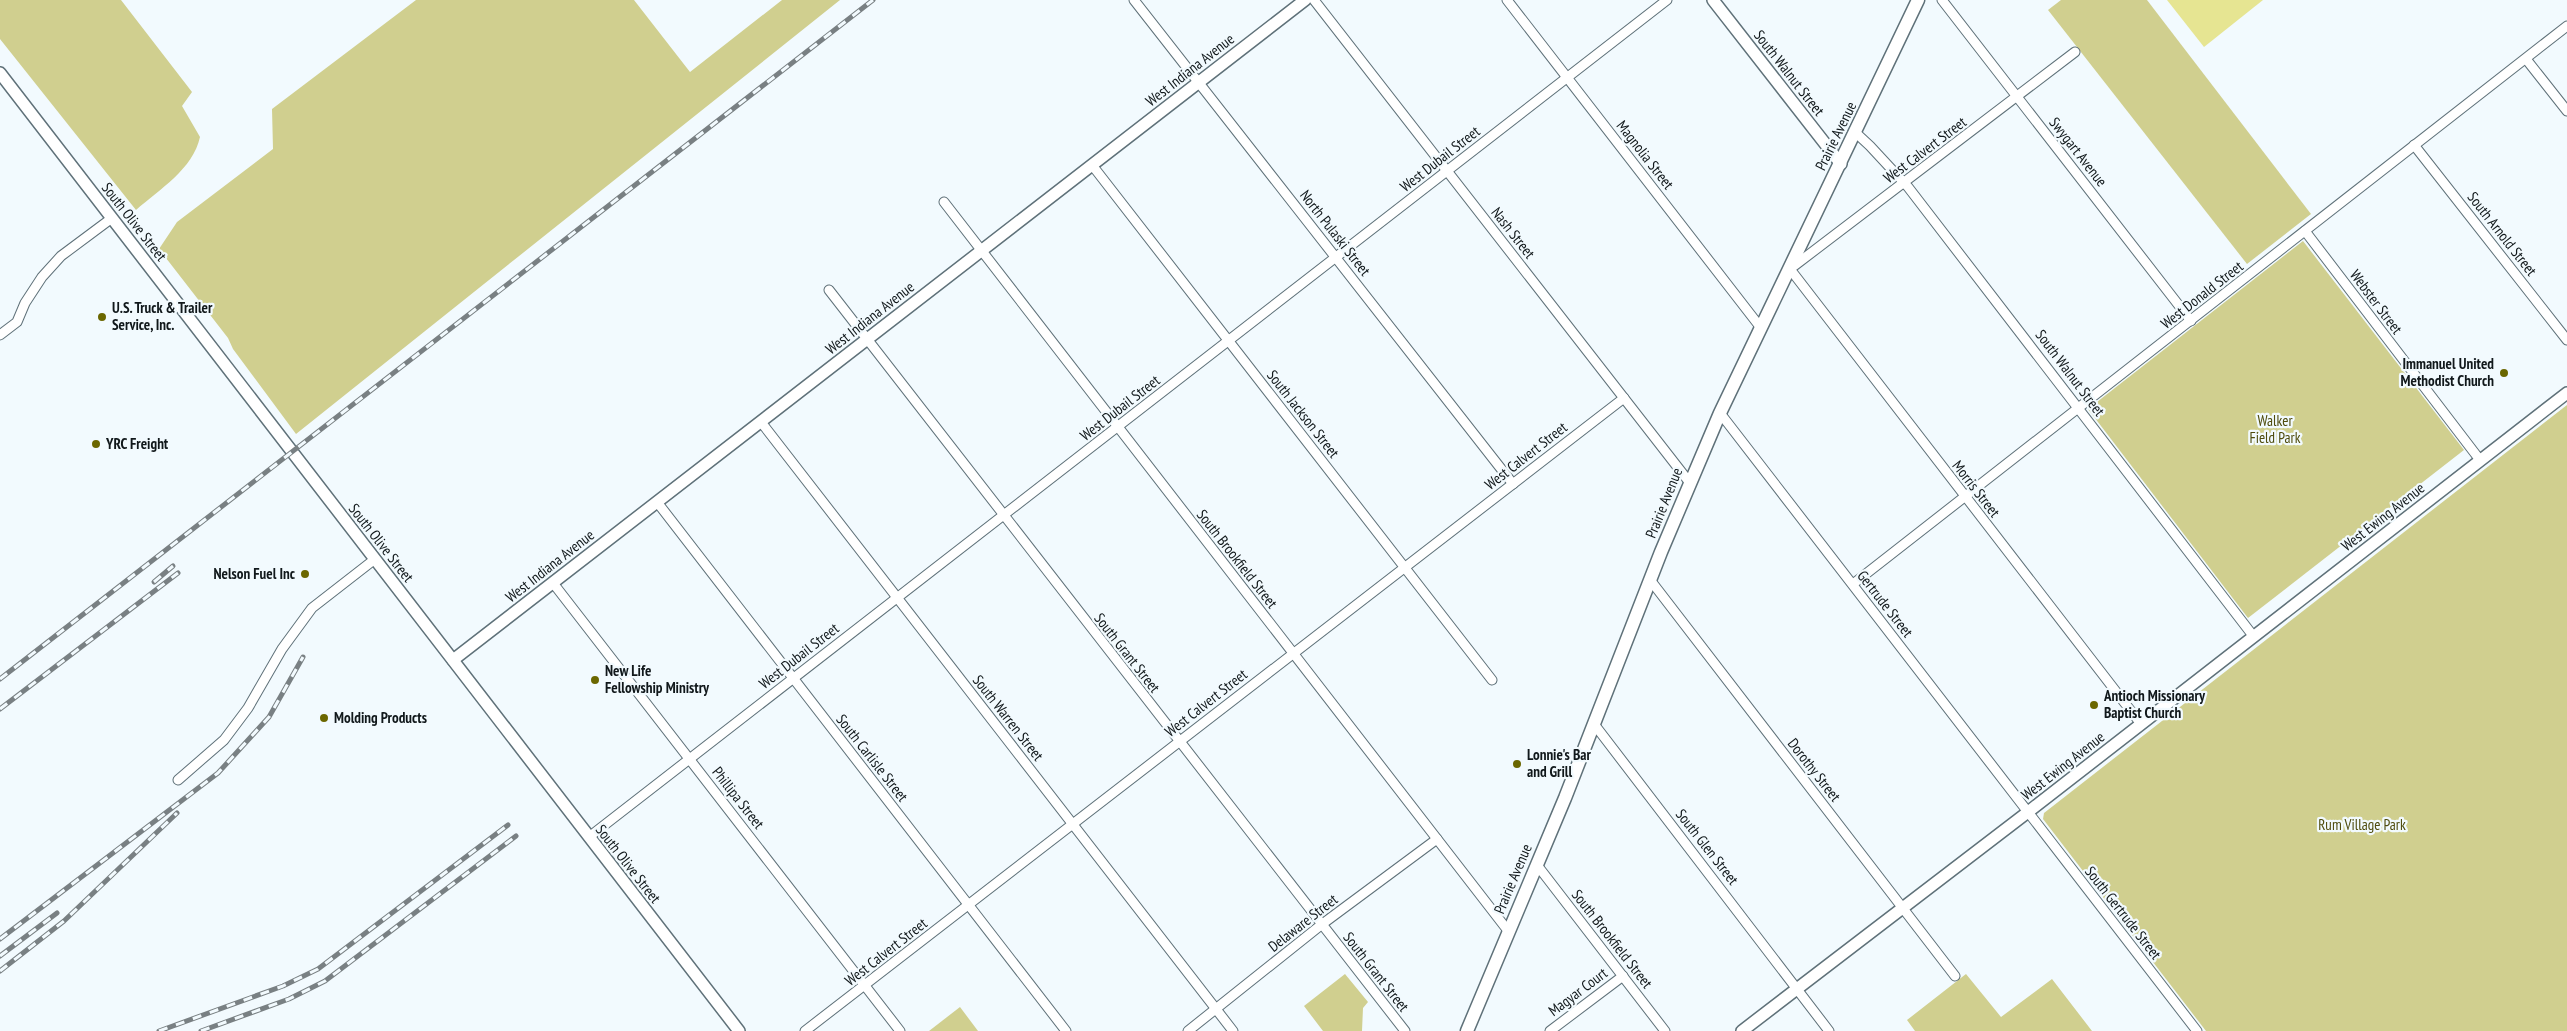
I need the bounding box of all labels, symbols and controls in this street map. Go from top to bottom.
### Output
street label: South Walnut Street [1750,26,1829,119]
street label: West Indiana Avenue [1142,29,1238,110]
street label: Prairie Avenue [1811,98,1860,173]
street label: West Calvert Street [1879,112,1970,187]
street label: Swygart Avenue [2045,113,2111,190]
street label: Magnolia Street [1613,116,1678,193]
street label: West Dubail Street [1396,122,1483,196]
street label: South Olive Street [98,179,171,265]
street label: North Pulaski Street [1296,186,1375,279]
street label: South Arnold Street [2464,188,2541,279]
street label: Nash Street [1487,203,1539,262]
street label: West Donald Street [2157,257,2247,333]
street label: Webster Street [2346,266,2407,338]
street label: West Indiana Avenue [822,277,918,358]
place label: U.S. Truck & Trailer Service, Inc. [112,298,213,334]
marker: U.S. Truck & Trailer Service, Inc. [96,311,108,323]
street label: South Walnut Street [2032,326,2109,420]
place label: Immanuel United Methodist Church [2401,354,2494,390]
street label: South Jackson Street [1263,366,1344,461]
marker: Immanuel United Methodist Church [2498,367,2510,379]
street label: West Dubail Street [1076,371,1163,445]
park label: Walker Field Park [2249,411,2301,447]
street label: West Calvert Street [1481,418,1571,494]
place label: YRC Freight [105,434,169,453]
marker: YRC Freight [90,438,102,450]
street label: Morris Street [1948,457,2004,521]
street label: Prairie Avenue [1641,465,1686,541]
street label: West Ewing Avenue [2337,478,2428,555]
street label: South Olive Street [345,500,418,586]
street label: South Brookfield Street [1193,505,1282,612]
street label: West Indiana Avenue [502,525,598,606]
place label: Nelson Fuel Inc [213,564,296,583]
street label: Gertrude Street [1853,566,1917,641]
marker: Nelson Fuel Inc [299,568,311,580]
street label: South Grant Street [1090,609,1164,696]
street label: West Dubail Street [755,619,842,693]
place label: New Life Fellowship Ministry [605,661,710,697]
street label: West Calvert Street [1161,665,1251,741]
street label: South Warren Street [969,671,1048,764]
marker: New Life Fellowship Ministry [589,674,601,686]
place label: Antioch Missionary Baptist Church [2103,686,2206,722]
marker: Antioch Missionary Baptist Church [2088,699,2100,711]
place label: Molding Products [334,708,427,727]
street label: South Carlisle Street [832,710,912,805]
marker: Molding Products [318,712,330,724]
street label: West Ewing Avenue [2017,727,2108,804]
street label: Dorothy Street [1784,734,1845,805]
place label: Lonnie's Bar and Grill [1527,745,1591,781]
marker: Lonnie's Bar and Grill [1511,758,1523,770]
street label: Phillipa Street [708,763,769,833]
street label: South Glen Street [1672,805,1743,888]
park label: Rum Village Park [2318,815,2406,834]
street label: South Olive Street [592,821,665,907]
street label: Prairie Avenue [1489,841,1536,917]
street label: South Gertrude Street [2081,862,2166,963]
street label: South Brookfield Street [1568,885,1657,992]
street label: Delaware Street [1264,890,1341,956]
street label: West Calvert Street [841,914,931,990]
street label: South Grant Street [1339,928,1413,1015]
street label: Magyar Court [1544,963,1611,1020]

